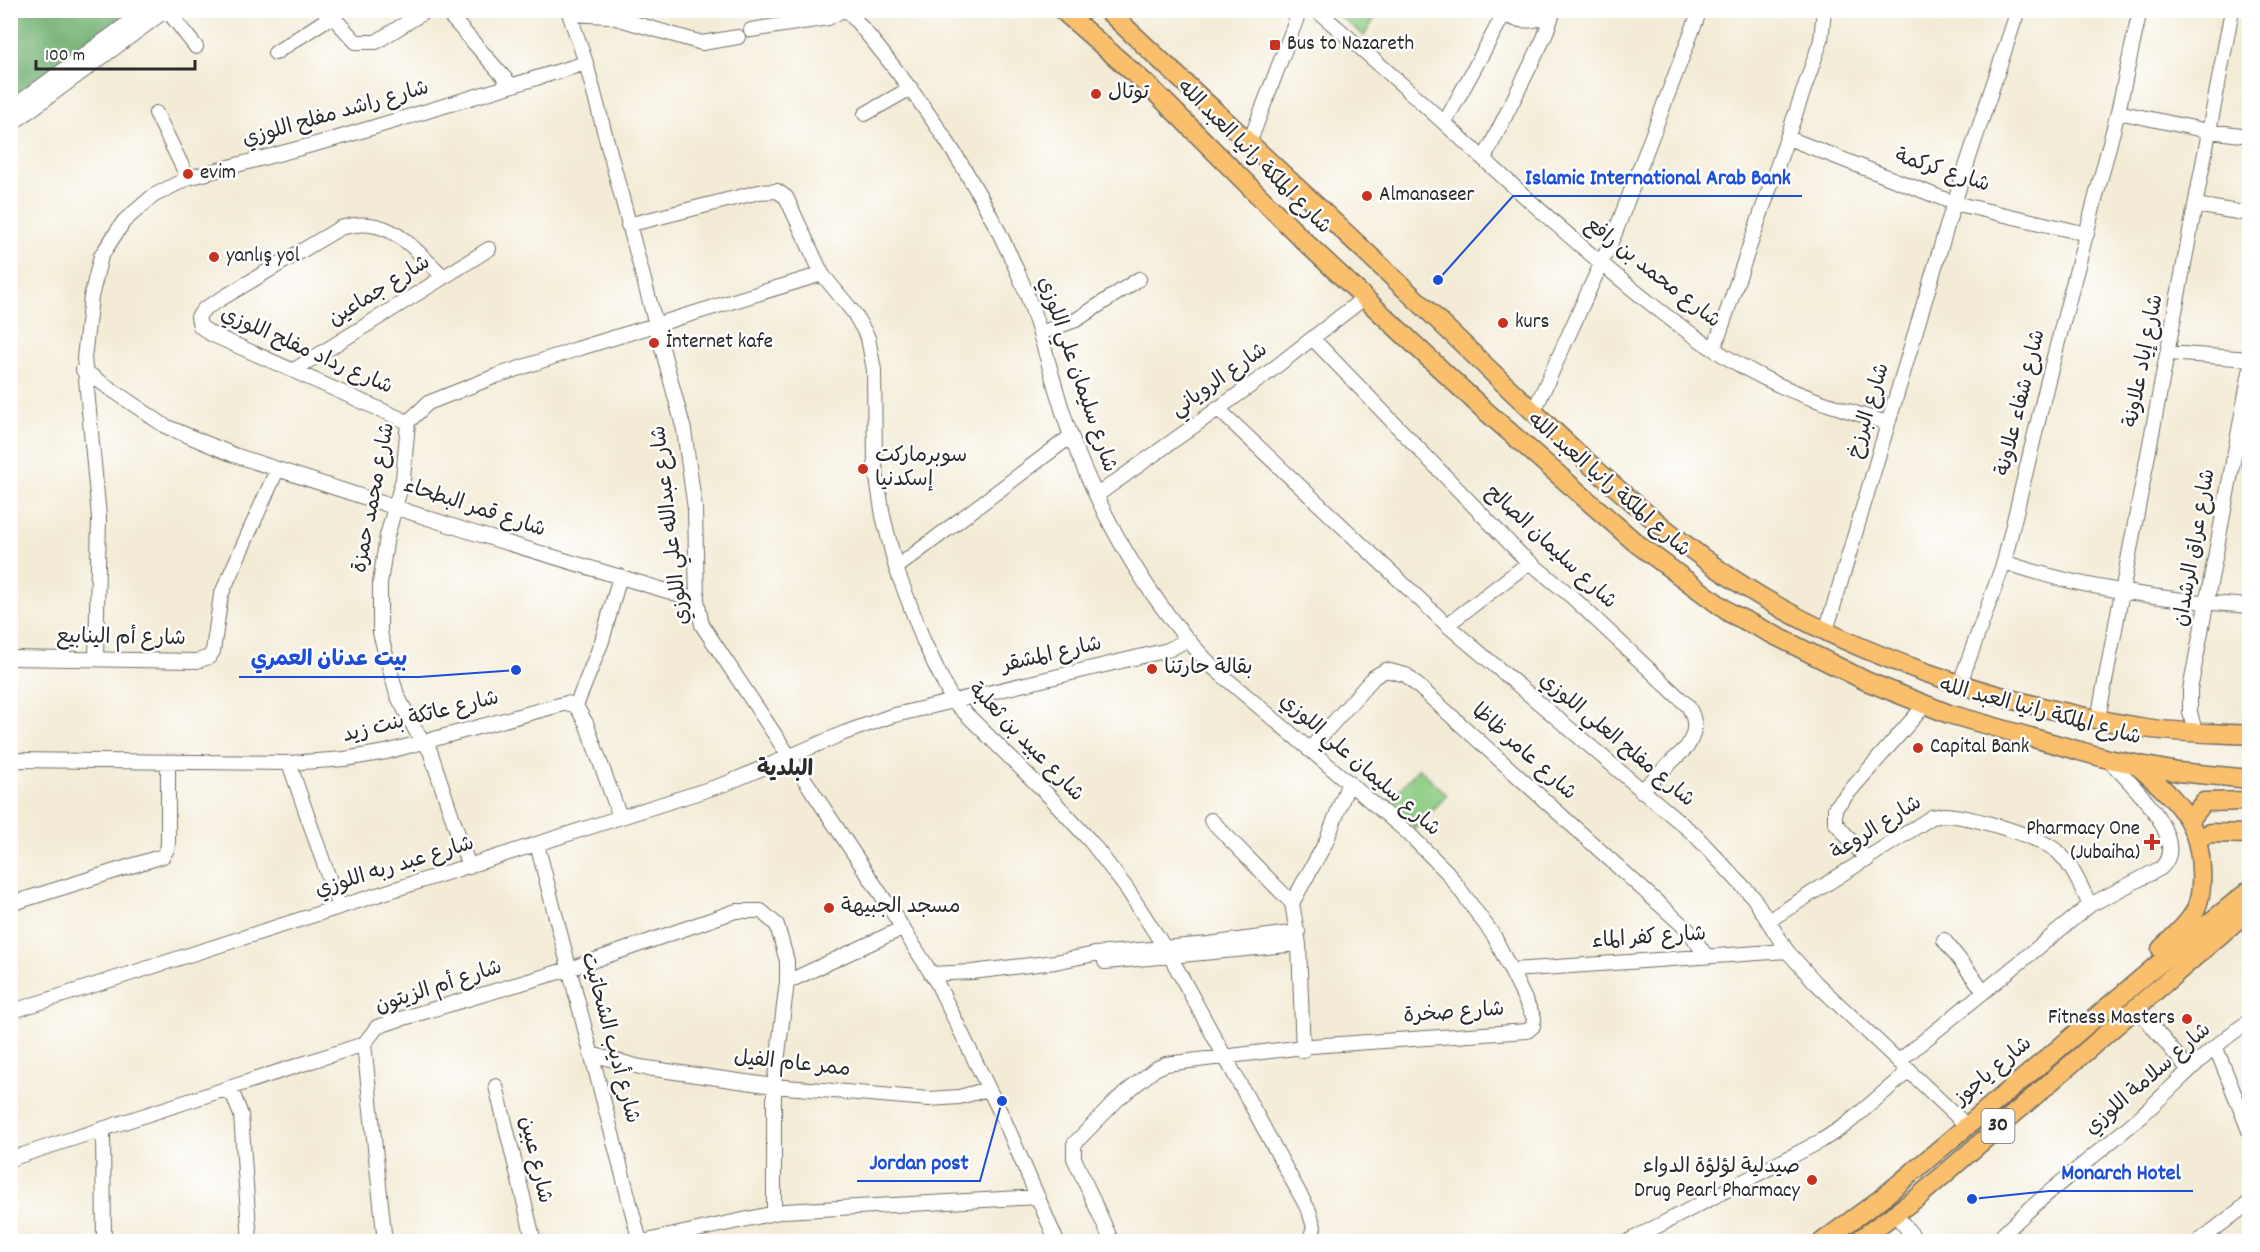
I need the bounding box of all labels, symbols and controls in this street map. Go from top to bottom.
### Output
place label: Bus to Nazareth [1287,30,1414,60]
scale bar [36,33,195,71]
marker: Bus to Nazareth [1268,38,1282,52]
text: 100 m [45,44,85,69]
street label: شارع راشد مفلح اللوزي [239,74,433,156]
street label: شارع الملكة رانيا العبد الله [1169,74,1337,242]
place label: توتال [1108,79,1150,109]
marker: توتال [1089,87,1103,101]
street label: شارع كركمة [1891,143,1993,201]
callout: Islamic International Arab Bank [1513,156,1802,196]
place label: evim [200,159,236,189]
text: Islamic International Arab Bank [1525,164,1791,195]
marker: evim [181,167,195,181]
place label: Almanaseer [1379,181,1475,211]
marker: Almanaseer [1360,189,1374,203]
street label: شارع محمد بن رافع [1578,211,1726,337]
place label: yanlış yol [226,242,300,272]
street label: شارع جماعين [323,249,437,335]
marker: yanlış yol [207,250,221,264]
street label: شارع سليمان علي اللوزي [1027,273,1124,477]
street label: شارع إياد علاونة [2117,292,2173,430]
street label: شارع رداد مفلح اللوزي [215,300,397,404]
place label: kurs [1515,308,1549,338]
marker: kurs [1496,316,1510,330]
street label: شارع شفاء علاونة [1989,327,2055,479]
place label: İnternet kafe [666,328,773,358]
marker: İnternet kafe [647,336,661,350]
street label: شارع الروياني [1165,336,1275,426]
street label: شارع البرزخ [1841,360,1899,462]
street label: شارع الملكة رانيا العبد الله [1520,407,1696,565]
street label: شارع محمد حمزة [346,420,404,576]
street label: شارع عبدالله علي اللوزي [645,423,700,627]
place label: سوبرماركت إسكدنيا [875,442,967,496]
marker: سوبرماركت إسكدنيا [856,462,870,476]
street label: شارع عراق الرشدان [2167,467,2225,629]
street label: شارع قمر البطحاء [399,472,549,546]
street label: شارع سليمان الصالح [1478,479,1622,617]
street label: شارع أم الينابيع [56,623,186,655]
street label: شارع المشقر [997,630,1105,683]
callout: بيت عدنان العمري [239,637,419,677]
text: بيت عدنان العمري [251,645,407,676]
place label: بقالة حارتنا [1164,654,1253,684]
marker: بقالة حارتنا [1145,662,1159,676]
street label: شارع مفلح العلي اللوزي [1531,667,1701,816]
street label: شارع الملكة رانيا العبد الله [1936,672,2144,754]
street label: شارع عبيد بن ثعلبة [960,677,1090,809]
street label: شارع عاتكة بنت زيد [340,684,502,752]
street label: شارع سليمان علي اللوزي [1271,687,1446,845]
street label: شارع عامر ظاظا [1464,698,1582,808]
place label: Capital Bank [1930,733,2029,763]
marker: Capital Bank [1911,741,1925,755]
district label: البلدية [757,755,813,786]
street label: شارع الروعة [1826,789,1928,869]
place label: Pharmacy One (Jubaiha) [2026,815,2140,869]
street label: شارع عبد ربه اللوزي [312,830,478,906]
marker: Pharmacy One (Jubaiha) [2145,835,2159,849]
place label: مسجد الجبيهة [841,893,960,923]
marker: مسجد الجبيهة [822,901,836,915]
street label: شارع كفر الماء [1591,920,1707,958]
street label: شارع أديب الشحاتيت [572,949,646,1127]
street label: شارع أم الزيتون [372,953,506,1023]
street label: شارع صخرة [1402,996,1506,1032]
place label: Fitness Masters [2048,1004,2175,1034]
marker: Fitness Masters [2180,1012,2194,1026]
street label: شارع سلامة اللوزي [2079,1017,2219,1143]
street label: شارع ياجوز [1947,1030,2040,1115]
street label: ممر عام الفيل [732,1044,852,1086]
road number: 30 [1982,1109,2014,1143]
street label: شارع عبين [509,1114,559,1206]
callout: Jordan post [857,1141,980,1181]
text: Jordan post [869,1149,969,1180]
callout: Monarch Hotel [2049,1151,2193,1191]
place label: صيدلية لؤلؤة الدواء Drug Pearl Pharmacy [1634,1153,1800,1207]
text: Monarch Hotel [2061,1159,2181,1190]
marker: صيدلية لؤلؤة الدواء Drug Pearl Pharmacy [1805,1173,1819,1187]

